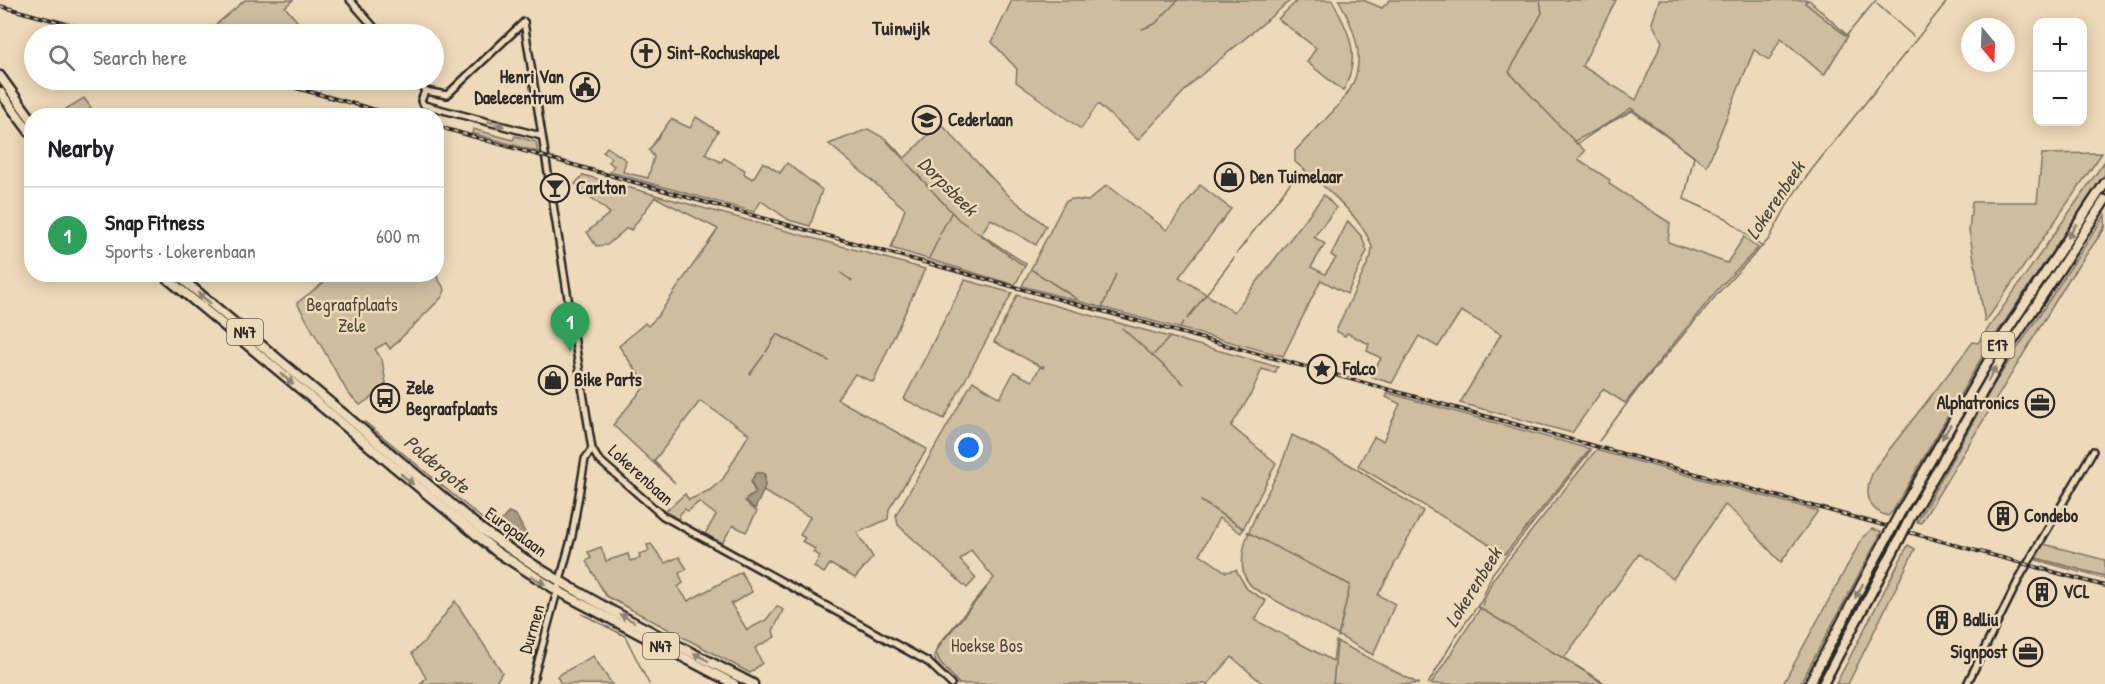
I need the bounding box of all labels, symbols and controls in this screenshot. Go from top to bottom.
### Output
district label: Tuinwijk [871,14,931,41]
north arrow [1961,18,2015,72]
map controls [2033,18,2087,126]
button: + [2033,18,2087,72]
search box [24,24,444,90]
church icon: Sint-Rochuskapel [630,37,662,69]
place label: Sint-Rochuskapel [667,40,780,66]
icon: search [45,41,78,74]
text: Search here [93,42,187,72]
place label: Henri Van Daelecentrum [474,64,564,110]
public building icon: Henri Van Daelecentrum [569,71,601,103]
button: − [2033,72,2087,126]
school or university icon: Cederlaan [911,104,943,136]
place label: Cederlaan [948,107,1013,132]
one-way arrow [487,120,505,129]
text: Nearby [48,130,114,165]
water label: Dorpsbeek [912,150,985,223]
water label: Lokerenbeek [1739,154,1812,244]
shop icon: Den Tuimelaar [1213,161,1245,193]
place label: Den Tuimelaar [1250,164,1343,189]
bar icon: Carlton [539,172,571,204]
place label: Carlton [576,175,626,200]
text: Snap Fitness [105,207,205,237]
text: 1 [64,222,71,249]
text: 600 m [376,222,420,249]
one-way arrow [2066,222,2078,238]
text: Sports · Lokerenbaan [105,237,256,264]
one-way arrow [197,292,212,305]
park label: Begraafplaats Zele [306,292,398,338]
pin: 1 [550,302,590,352]
road number: N47 [227,319,263,345]
road number: E17 [1982,332,2014,358]
place icon: Falco [1306,353,1338,385]
place label: Falco [1342,356,1377,381]
shop icon: Bike Parts [537,364,569,396]
one-way arrow [1987,366,1998,382]
place label: Bike Parts [574,367,642,392]
one-way arrow [279,372,294,385]
place label: Zele Begraafplaats [406,375,498,422]
bus stop icon: Zele Begraafplaats [369,382,401,414]
office icon: Alphatronics [2024,387,2056,419]
place label: Alphatronics [1937,390,2019,416]
one-way arrow [1941,424,1952,440]
water label: Poldergote [398,428,477,501]
your location [954,433,983,462]
street label: Lokerenbaan [603,438,680,511]
one-way arrow [399,472,414,485]
building icon: Condebo [1987,500,2019,532]
street label: Europalaan [480,501,552,563]
place label: Condebo [2024,503,2079,528]
water label: Lokerenbeek [1438,540,1508,632]
one-way arrow [530,574,546,585]
building icon: VCL [2026,576,2058,608]
place label: VCL [2063,579,2090,604]
one-way arrow [1854,582,1863,599]
street label: Durmen [513,601,550,656]
building icon: Balliu [1926,604,1958,636]
place label: Balliu [1963,607,1999,632]
one-way arrow [618,613,635,623]
road number: N47 [643,633,679,659]
park label: Hoekse Bos [951,633,1023,658]
office icon: Signpost [2012,636,2044,668]
place label: Signpost [1950,639,2008,665]
one-way arrow [692,652,709,662]

